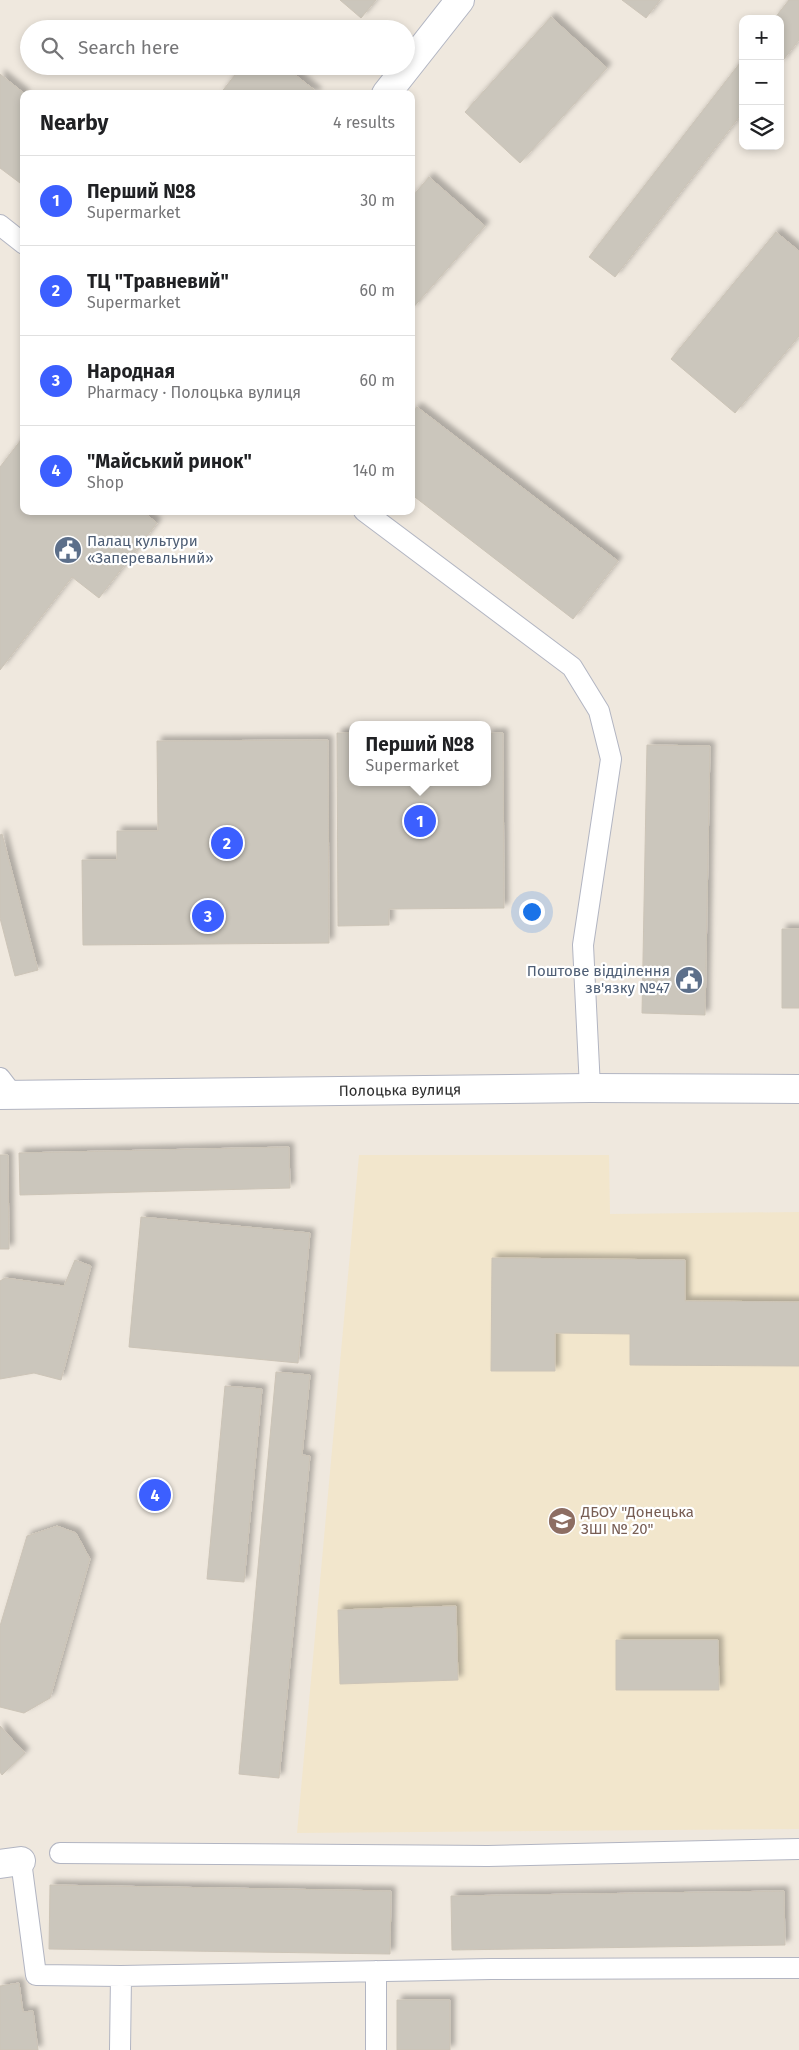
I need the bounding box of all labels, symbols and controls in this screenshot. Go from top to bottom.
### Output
map controls [739,15,784,150]
button: + [739,15,784,60]
search box [20,20,415,75]
icon: search [38,34,66,62]
text: Search here [78,36,179,59]
button: − [739,60,784,105]
button: layers [739,105,784,150]
text: Nearby [40,110,108,136]
text: 4 results [333,113,395,132]
text: Перший №8 [87,180,196,203]
text: 1 [52,191,60,210]
text: 30 m [360,191,395,210]
text: Supermarket [87,203,181,222]
text: ТЦ "Травневий" [87,270,229,293]
text: 2 [52,281,60,300]
text: 60 m [360,281,395,300]
text: Supermarket [87,293,181,312]
text: Народная [87,360,175,383]
text: 3 [52,371,60,390]
text: 60 m [360,371,395,390]
text: Pharmacy · Полоцька вулиця [87,383,301,402]
text: "Майський ринок" [87,450,252,473]
text: 4 [51,461,61,480]
text: 140 m [353,461,395,480]
text: Shop [87,473,124,492]
place label: Палац культури «Заперевальний» [87,532,214,567]
public building icon: Палац культури «Заперевальний» [53,535,83,565]
popup [349,721,491,786]
text: Перший №8 [366,733,474,756]
text: Supermarket [366,756,459,775]
pin: 1 [404,802,436,840]
pin: 2 [211,824,243,862]
pin: 3 [192,897,224,935]
your location [519,899,545,925]
place label: Поштове відділення зв'язку №47 [527,962,670,997]
public building icon: Поштове відділення зв'язку №47 [674,965,704,995]
street label: Полоцька вулиця [339,1081,461,1100]
pin: 4 [139,1476,171,1514]
place label: ДБОУ "Донецька ЗШІ № 20" [580,1503,694,1538]
school or university icon: ДБОУ "Донецька ЗШІ № 20" [547,1506,577,1536]

